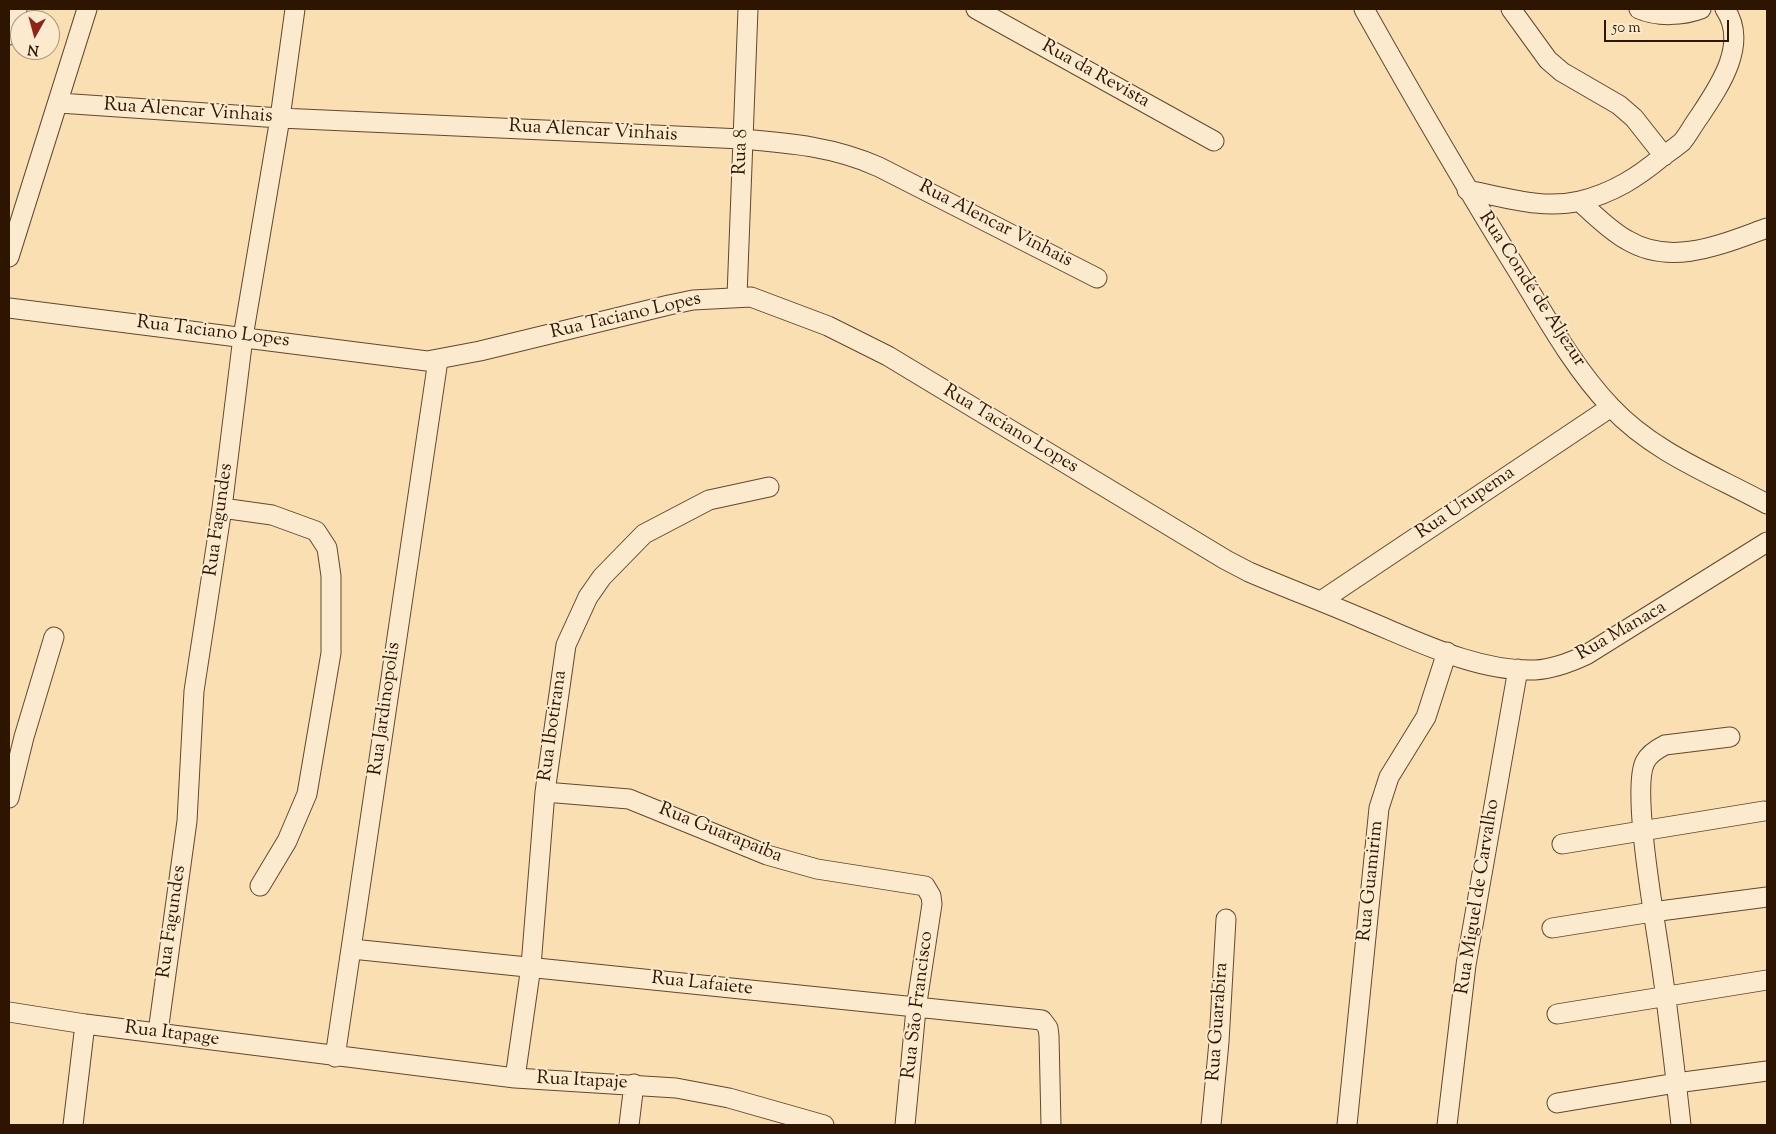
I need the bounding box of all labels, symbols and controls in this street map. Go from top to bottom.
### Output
north arrow [10,10,60,60]
scale bar [1606,10,1731,42]
text: 50 m [1612,18,1641,39]
street label: Rua da Revista [1037,36,1153,114]
text: N [27,38,40,60]
street label: Rua Alencar Vinhais [103,95,273,129]
street label: Rua Alencar Vinhais [508,116,678,148]
street label: Rua 8 [730,128,754,176]
street label: Rua Alencar Vinhais [914,176,1076,274]
street label: Rua Condé de Aljezur [1472,208,1590,372]
street label: Rua Taciano Lopes [549,289,703,345]
street label: Rua Taciano Lopes [135,312,291,354]
street label: Rua Taciano Lopes [938,381,1082,479]
street label: Rua Fagundes [201,462,239,578]
street label: Rua Urupema [1412,463,1520,545]
street label: Rua Manaca [1573,597,1671,667]
street label: Rua Jardinopolis [365,641,407,777]
street label: Rua Ibotirana [535,669,573,783]
street label: Rua Miguel de Carvalho [1452,798,1506,996]
street label: Rua Guarapaiba [655,799,785,869]
street label: Rua Guamirim [1354,819,1390,943]
street label: Rua Fagundes [154,864,192,980]
street label: Rua São Francisco [899,930,939,1080]
street label: Rua Guarabira [1203,962,1235,1082]
street label: Rua Lafaiete [650,968,754,1002]
street label: Rua Itapage [123,1018,221,1052]
street label: Rua Itapaje [536,1068,628,1096]

